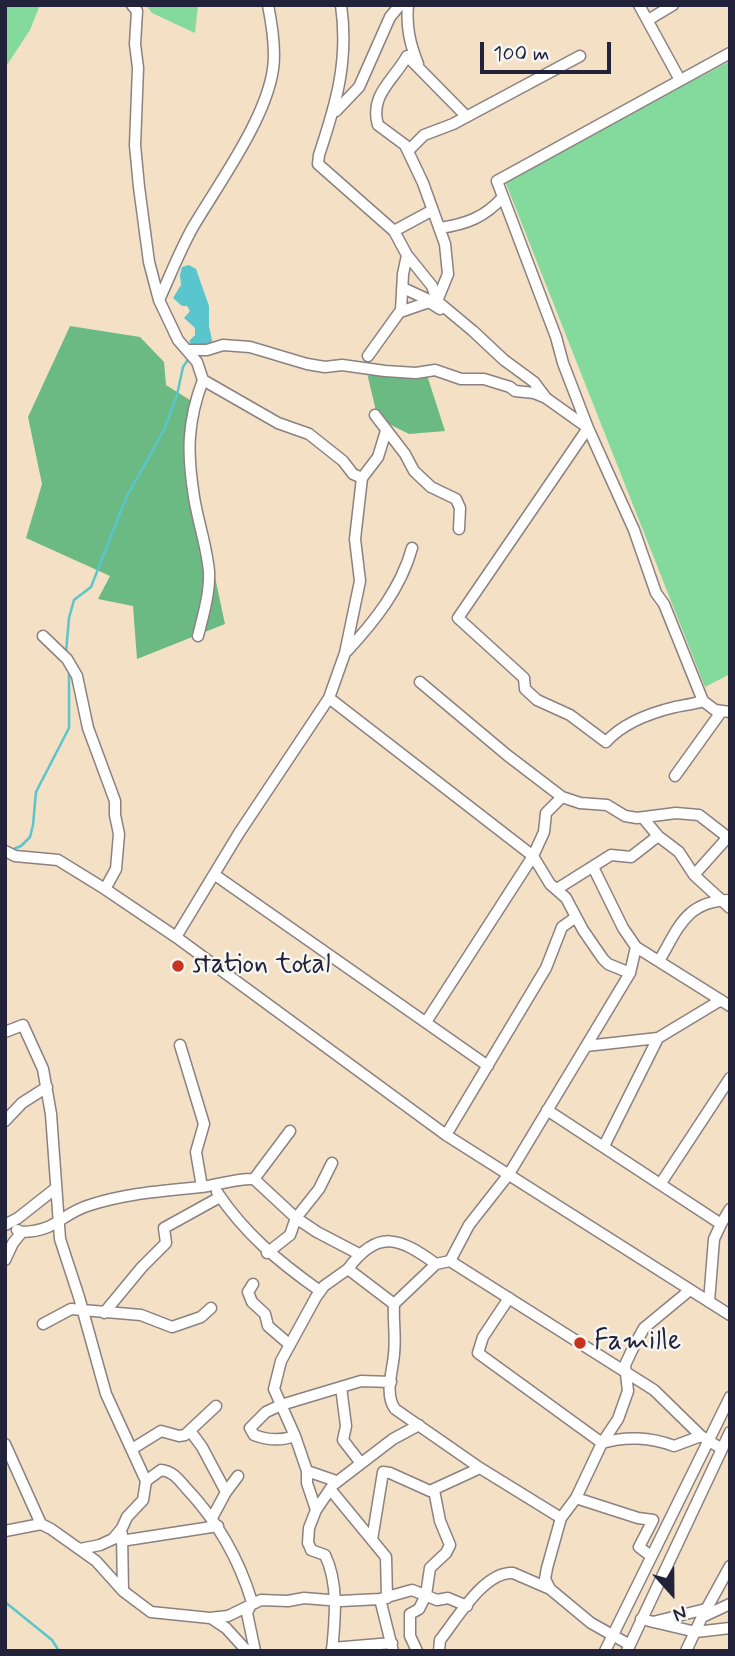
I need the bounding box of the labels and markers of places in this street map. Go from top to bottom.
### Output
place label: station total [192,949,331,983]
marker: station total [170,958,186,974]
place label: Famille [594,1326,681,1360]
marker: Famille [572,1335,588,1351]

